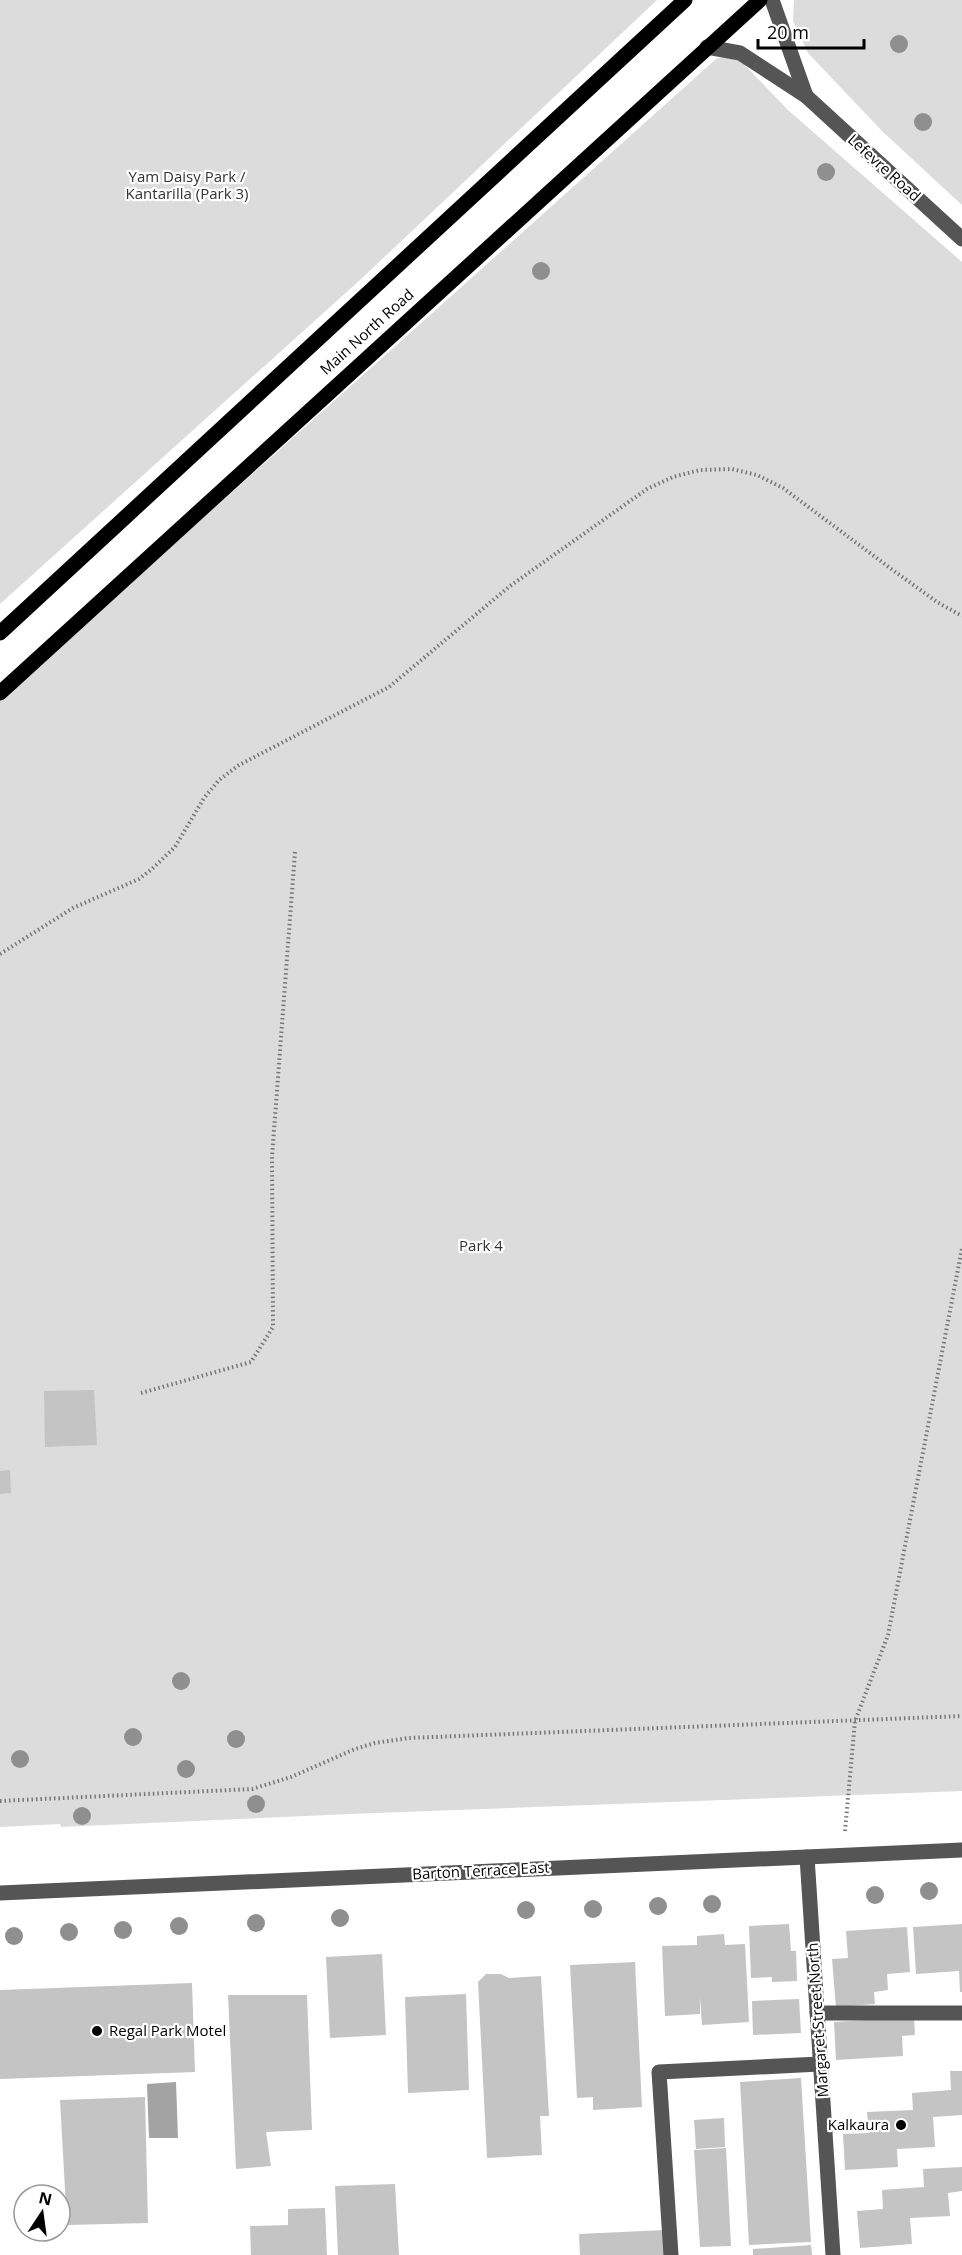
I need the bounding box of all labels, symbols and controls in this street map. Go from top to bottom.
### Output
scale bar [758,12,864,50]
text: 20 m [767,20,809,44]
street label: Lefevre Road [844,129,925,205]
park label: Yam Daisy Park / Kantarilla (Park 3) [126,166,248,203]
street label: Main North Road [315,284,417,379]
park label: Park 4 [459,1235,503,1255]
street label: Barton Terrace East [412,1856,550,1884]
street label: Margaret Street North [802,1942,832,2098]
place label: Regal Park Motel [109,2020,226,2040]
marker: Regal Park Motel [90,2024,104,2038]
place label: Kalkaura [828,2114,889,2134]
marker: Kalkaura [894,2118,908,2132]
north arrow [12,2183,72,2243]
text: N [37,2186,54,2211]

